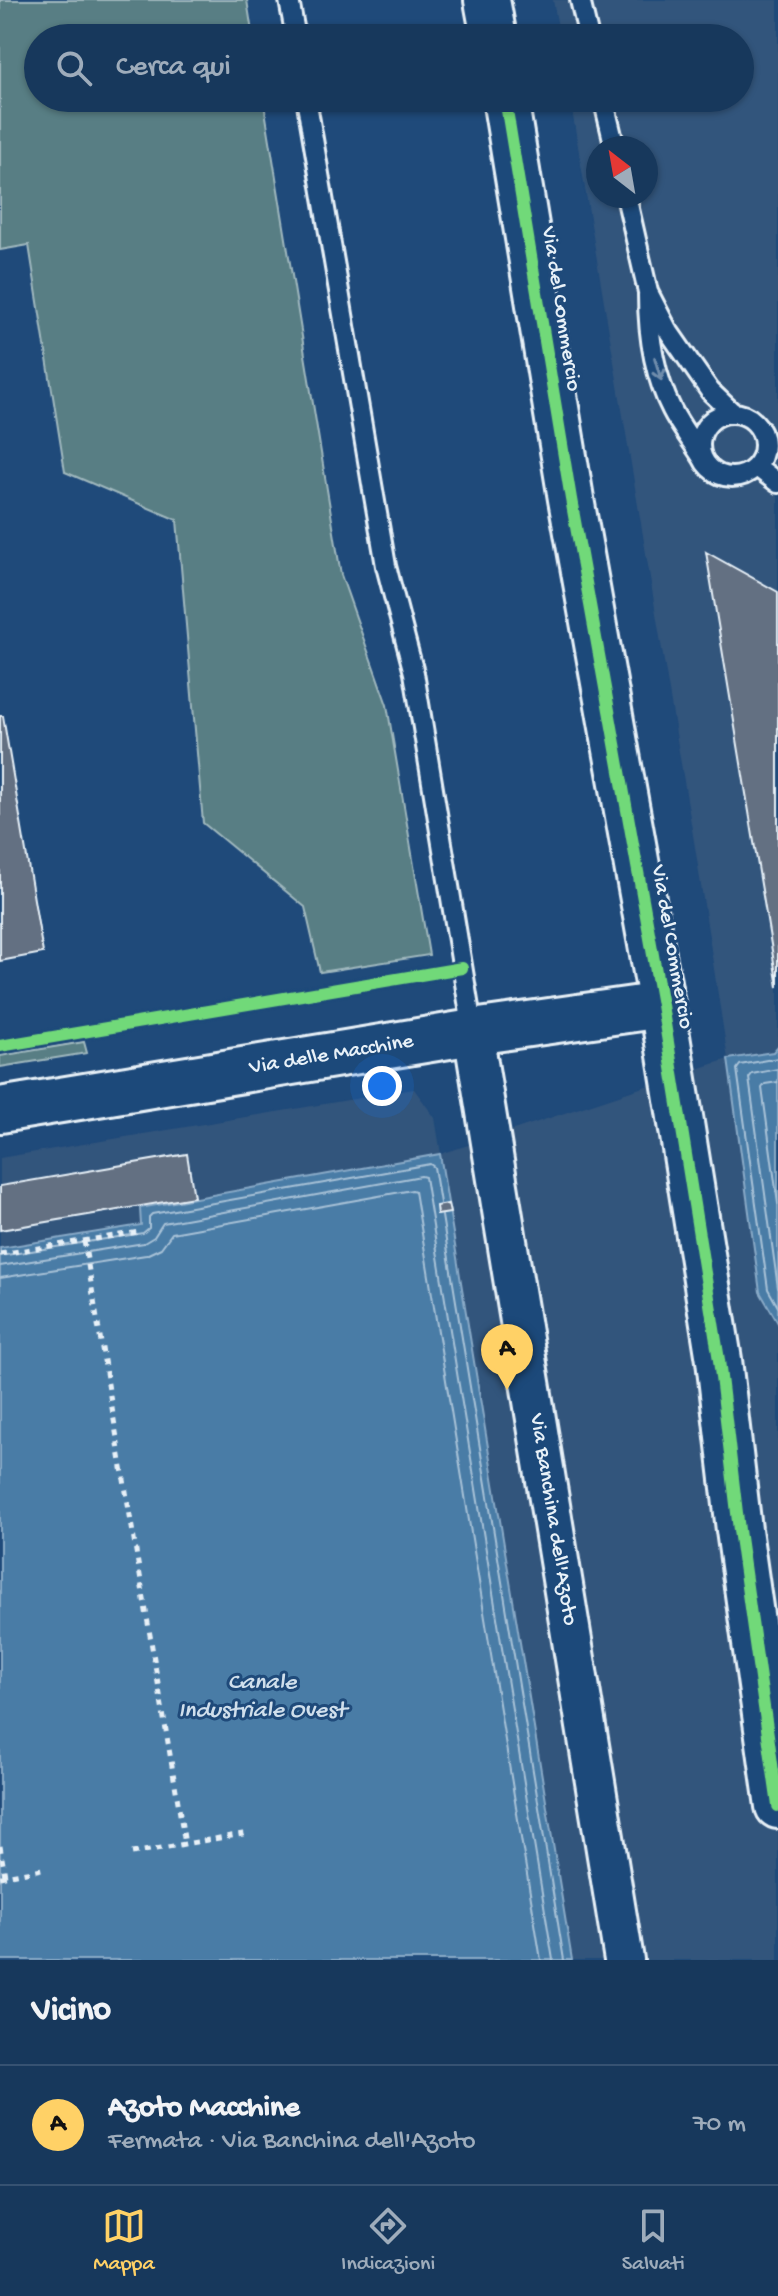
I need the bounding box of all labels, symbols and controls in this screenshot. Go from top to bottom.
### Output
search box [24,24,754,112]
icon: search [52,46,96,90]
text: Cerca qui [116,51,231,86]
north arrow [586,136,658,208]
street label: Via del Commercio [534,224,586,393]
one-way arrow [652,356,666,381]
street label: Via del Commercio [644,862,698,1031]
street label: Via delle Macchine [247,1029,416,1082]
your location [362,1066,402,1106]
pin: A [481,1324,533,1390]
street label: Via Banchina dell'Azoto [522,1411,582,1628]
water label: Canale Industriale Ovest [178,1669,350,1726]
text: Vicino [32,1992,111,2032]
text: Azoto Macchine [108,2092,300,2127]
text: A [50,2110,66,2141]
text: 70 m [693,2110,746,2141]
text: Fermata · Via Banchina dell'Azoto [108,2127,476,2158]
tab: Mappa [93,2204,155,2278]
tab: Indicazioni [341,2204,435,2278]
tab: Salvati [622,2204,685,2278]

